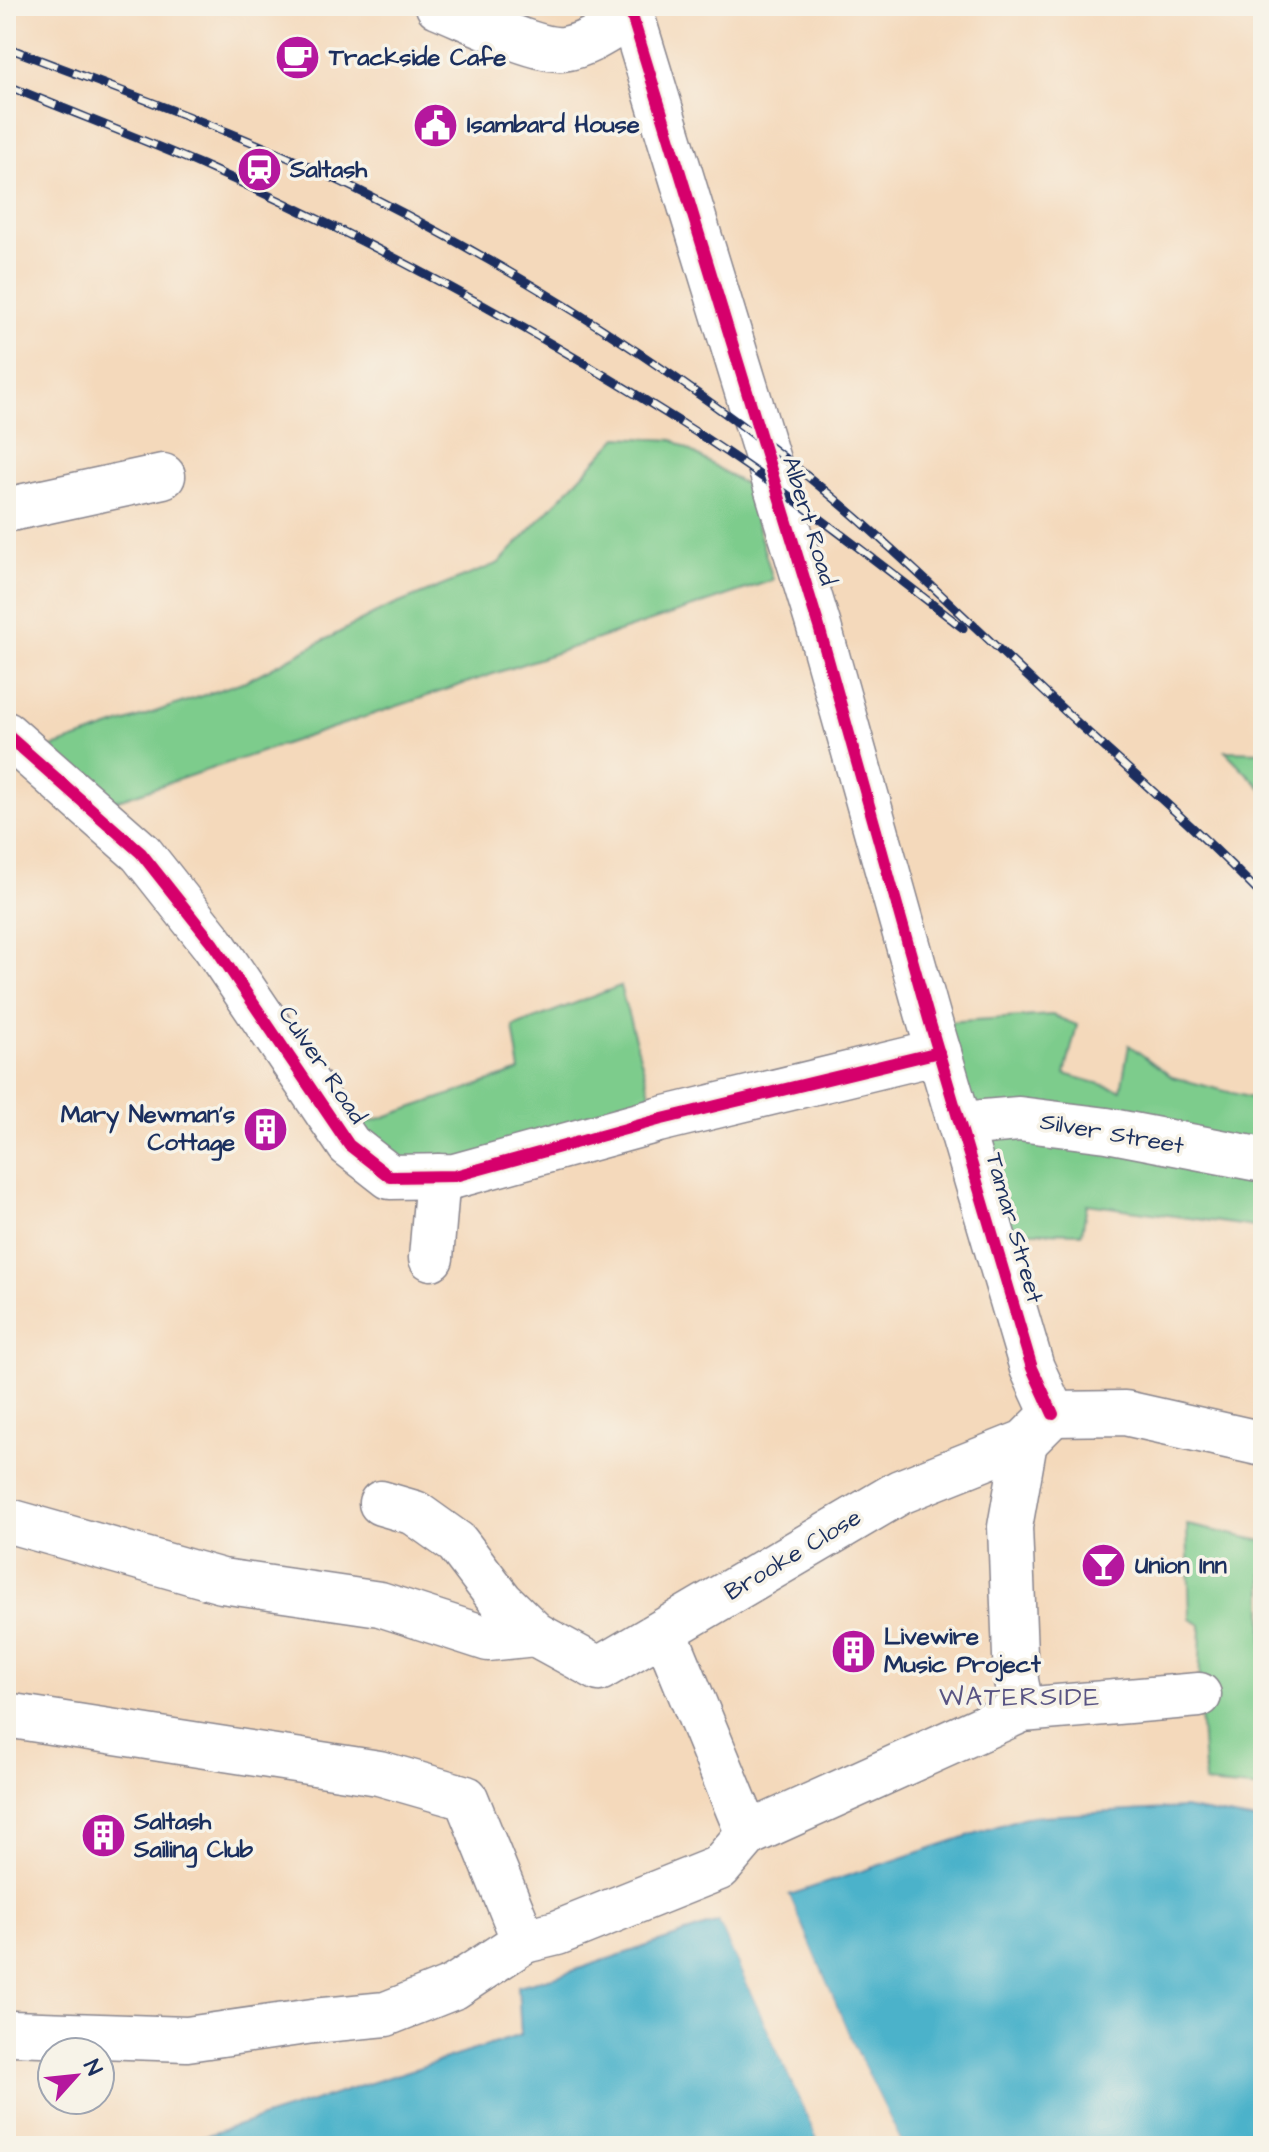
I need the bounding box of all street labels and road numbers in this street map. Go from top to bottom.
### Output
street label: Albert Road [773,452,845,590]
street label: Culver Road [270,999,374,1131]
street label: Silver Street [1038,1105,1187,1163]
street label: Tamar Street [976,1149,1052,1307]
street label: Brooke Close [718,1501,868,1609]

